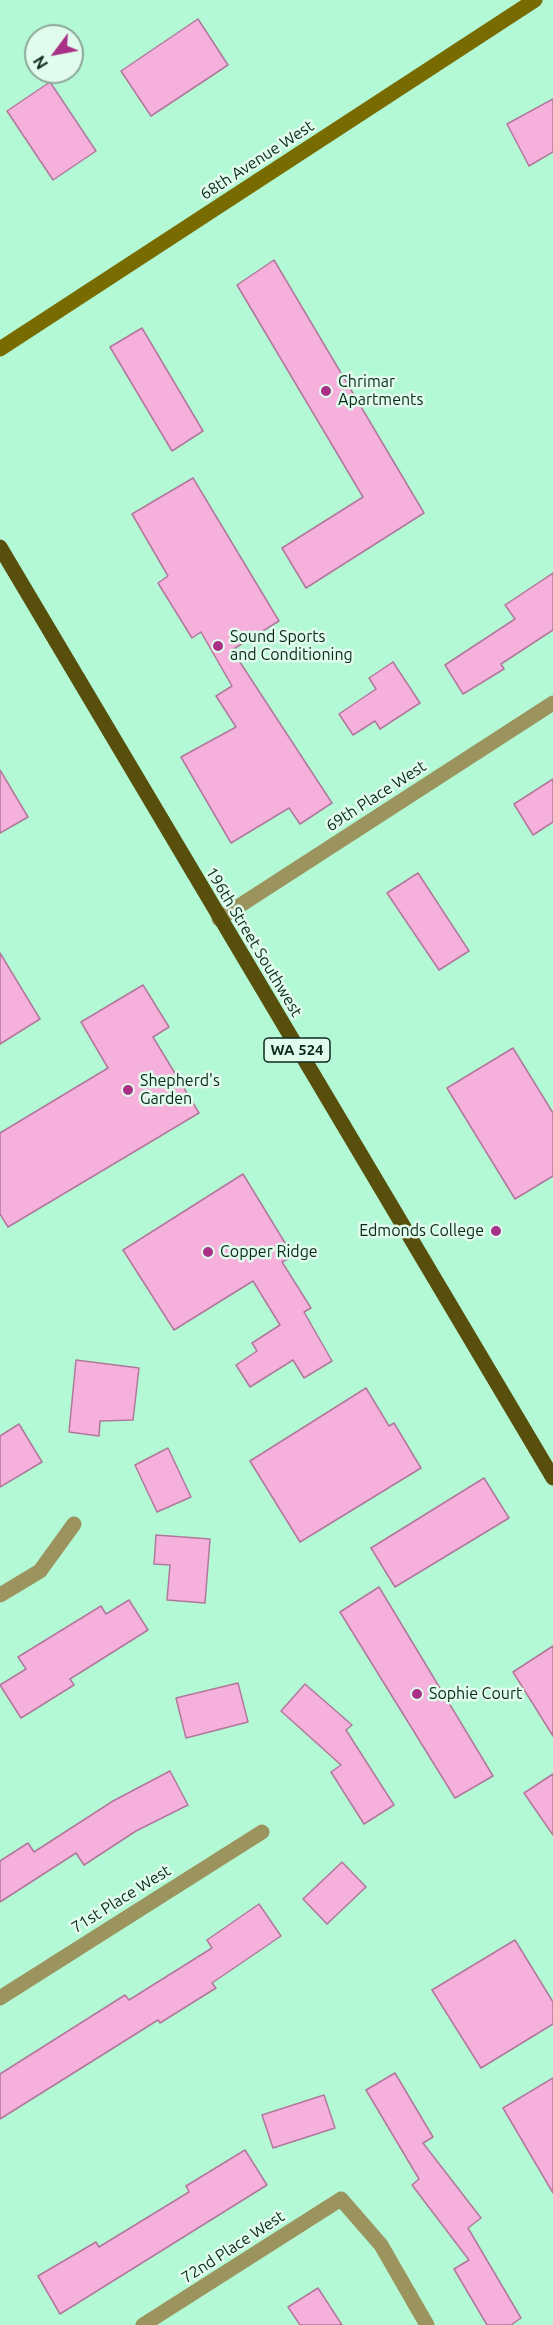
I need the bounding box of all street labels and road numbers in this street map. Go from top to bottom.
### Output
street label: 68th Avenue West [197,116,317,204]
street label: 69th Place West [322,756,430,836]
street label: 196th Street Southwest [202,864,306,1020]
road number: WA 524 [264,1038,330,1062]
street label: 71st Place West [68,1861,174,1937]
street label: 72nd Place West [178,2207,288,2287]

